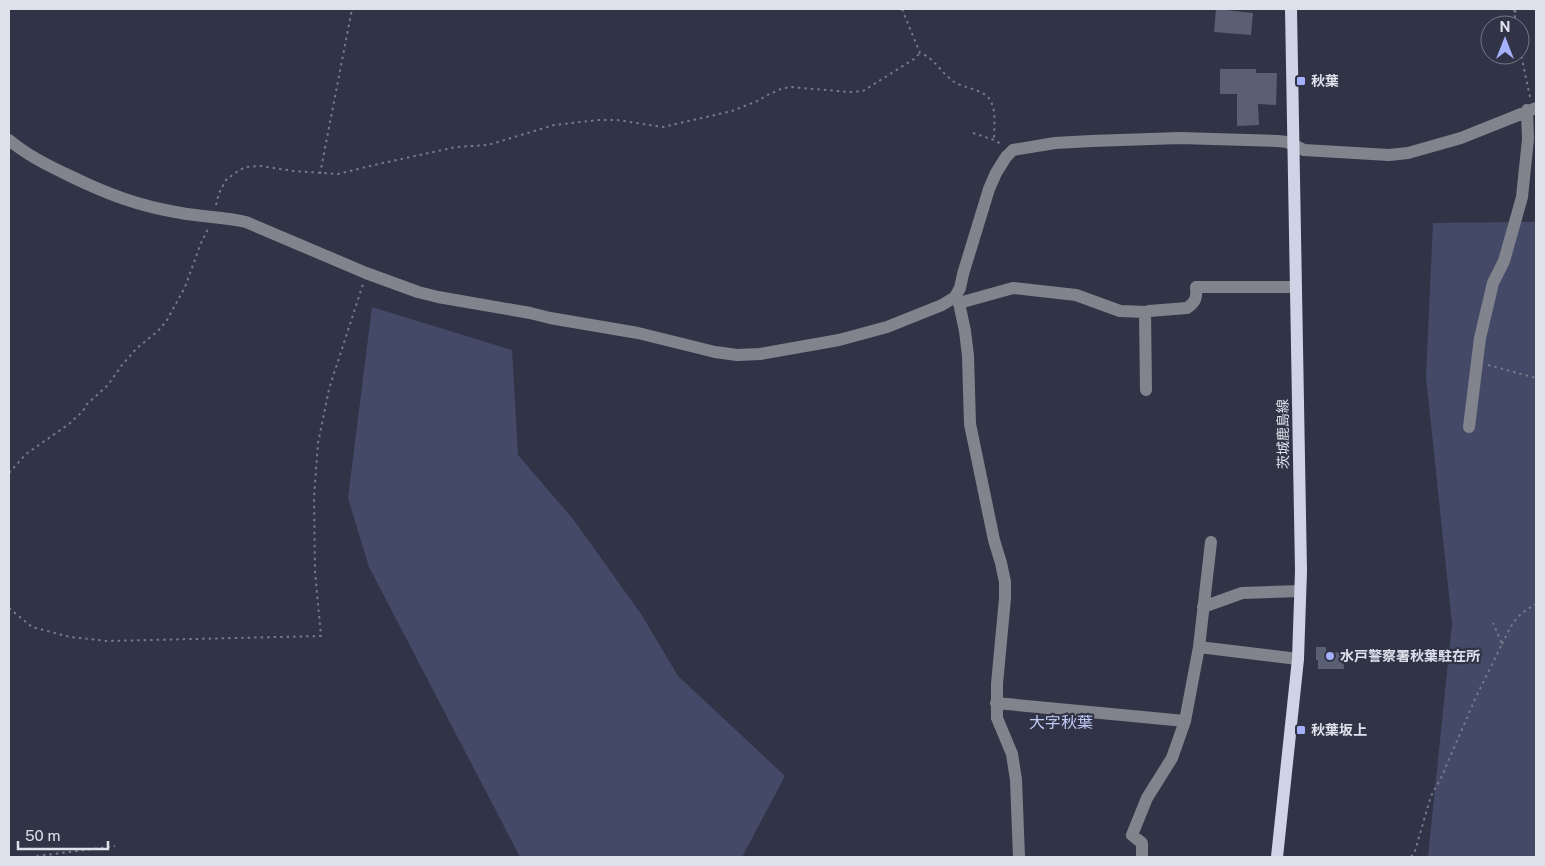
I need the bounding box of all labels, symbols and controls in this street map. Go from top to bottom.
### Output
north arrow [1480,15,1530,65]
text: N [1500,19,1510,35]
place label: 秋葉 [1311,73,1339,89]
marker: 秋葉 [1295,75,1307,87]
street label: 茨城鹿島線 [1274,399,1292,469]
place label: 水戸警察署秋葉駐在所 [1340,648,1480,664]
marker: 水戸警察署秋葉駐在所 [1324,650,1336,662]
district label: 大字秋葉 [1029,713,1093,732]
place label: 秋葉坂上 [1311,722,1367,738]
marker: 秋葉坂上 [1295,724,1307,736]
scale bar [18,818,108,850]
text: 50 m [25,827,60,844]

